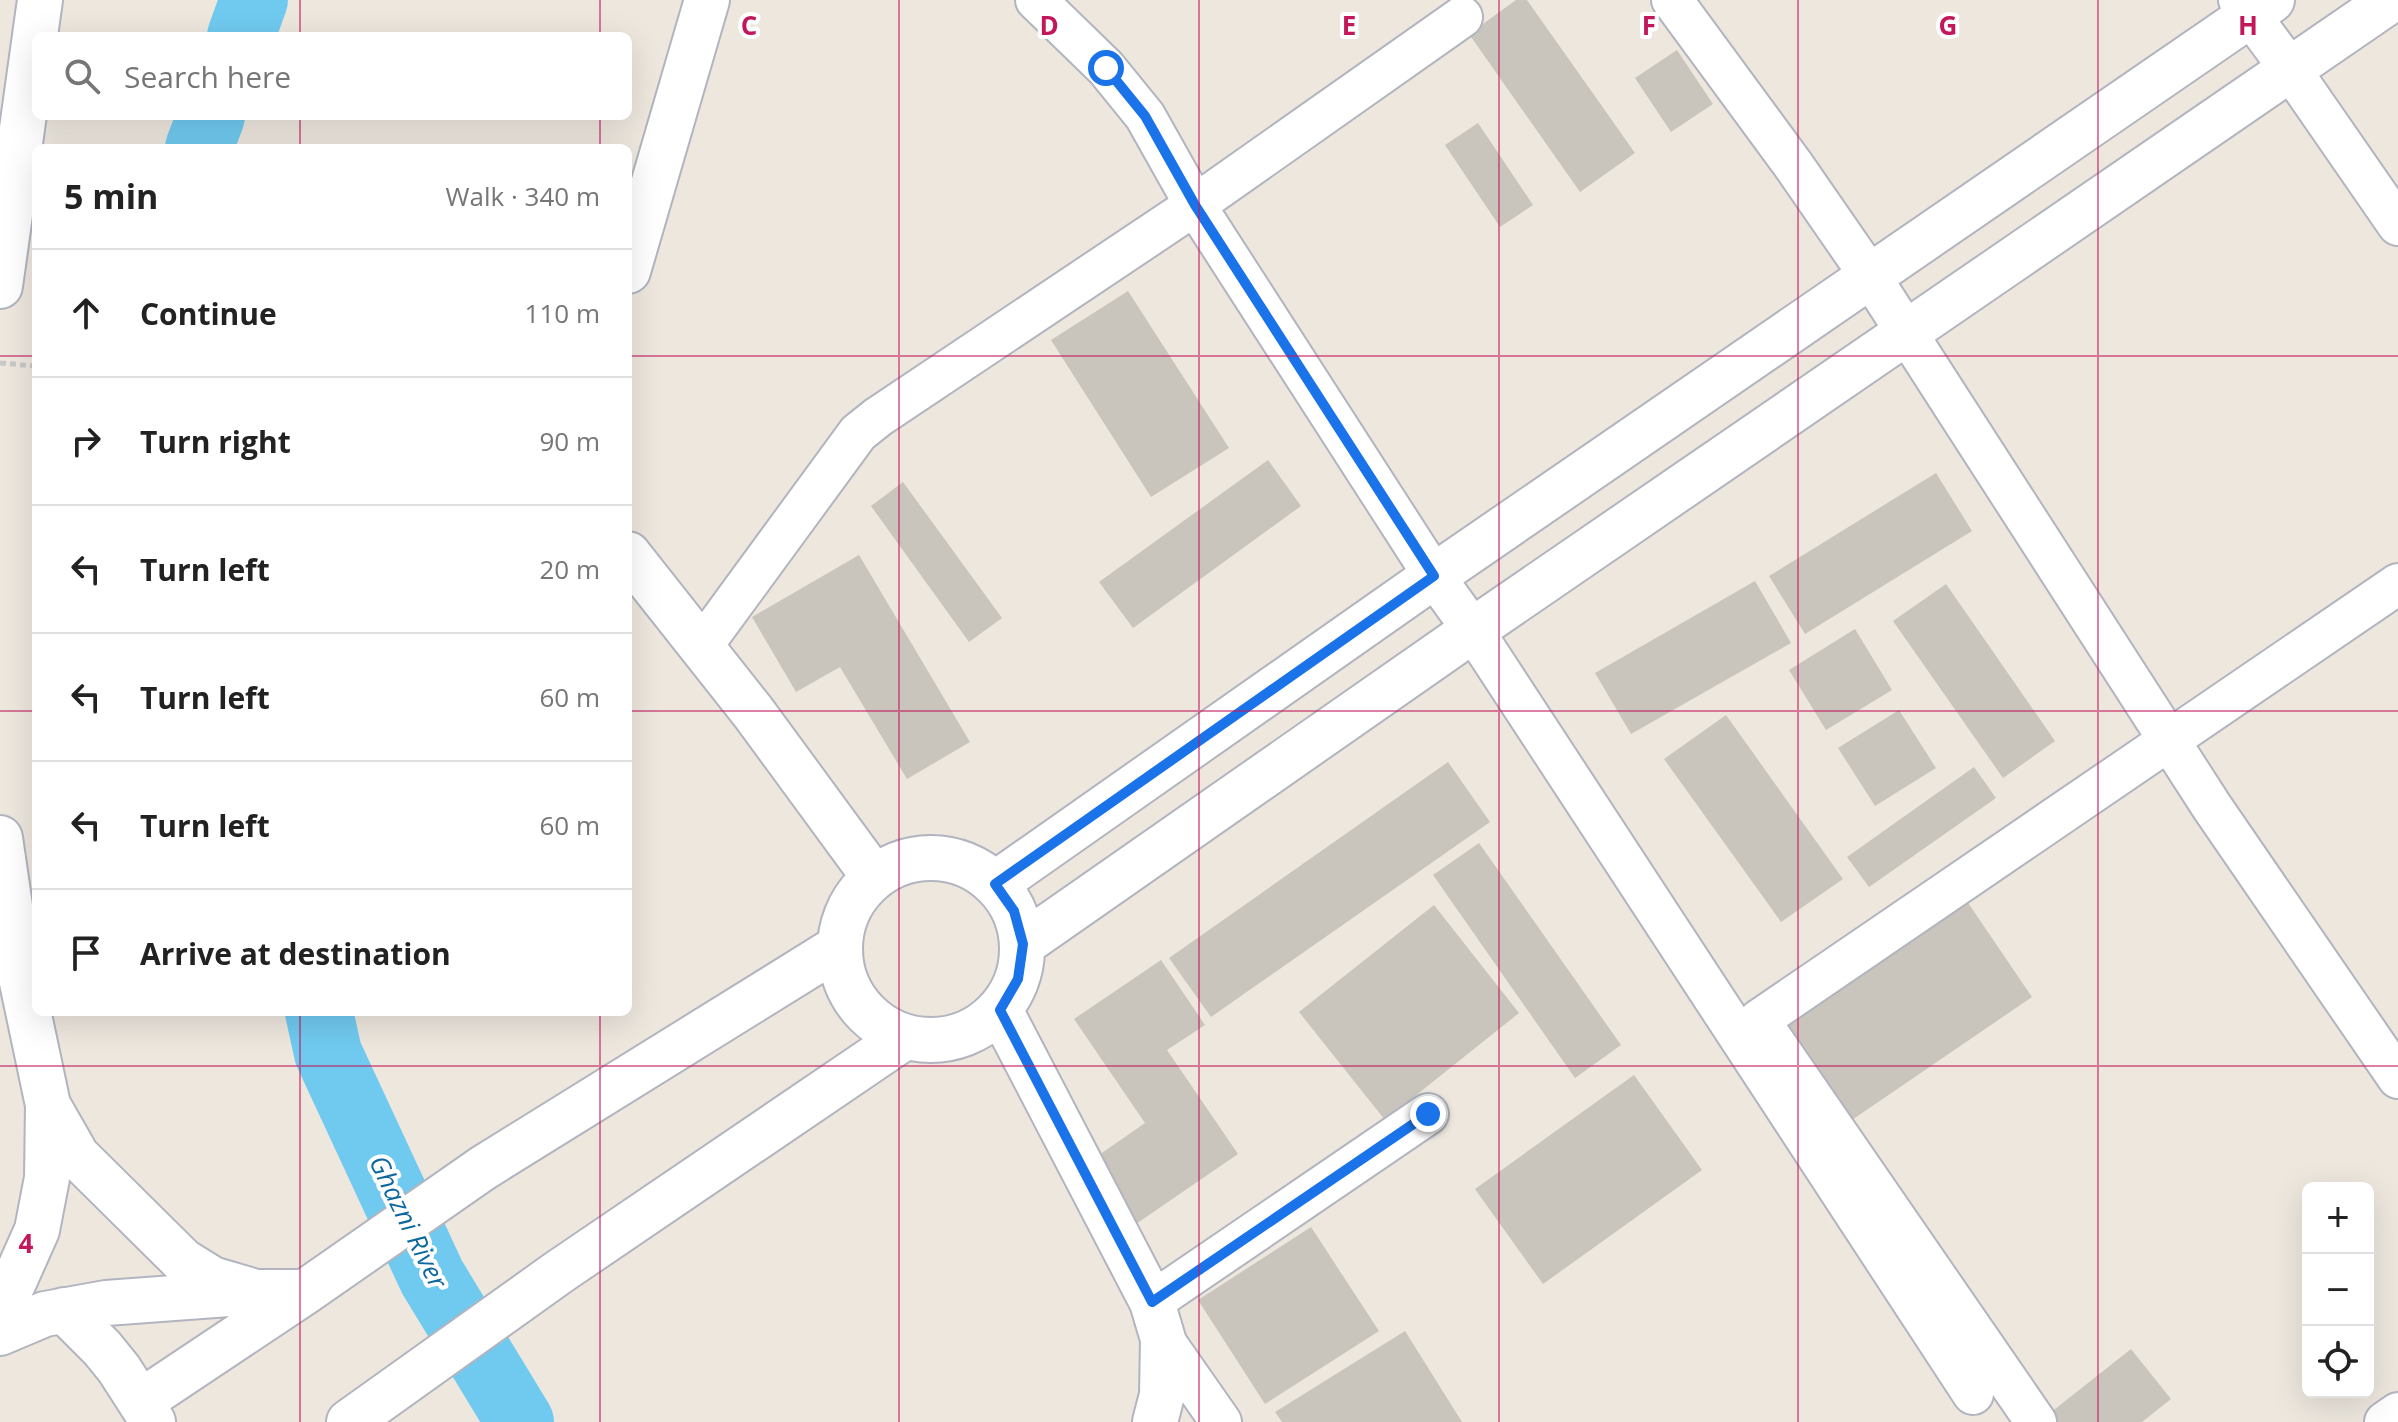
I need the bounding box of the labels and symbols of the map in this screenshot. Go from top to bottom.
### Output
text: C [741,7,757,43]
text: D [1039,7,1059,43]
text: E [1342,7,1356,43]
text: F [1642,7,1656,43]
text: G [1939,7,1957,43]
text: H [2238,7,2258,43]
route start [1088,50,1124,86]
route end [1410,1096,1446,1132]
water label: Ghazni River [361,1149,457,1296]
text: 4 [19,1225,34,1261]

